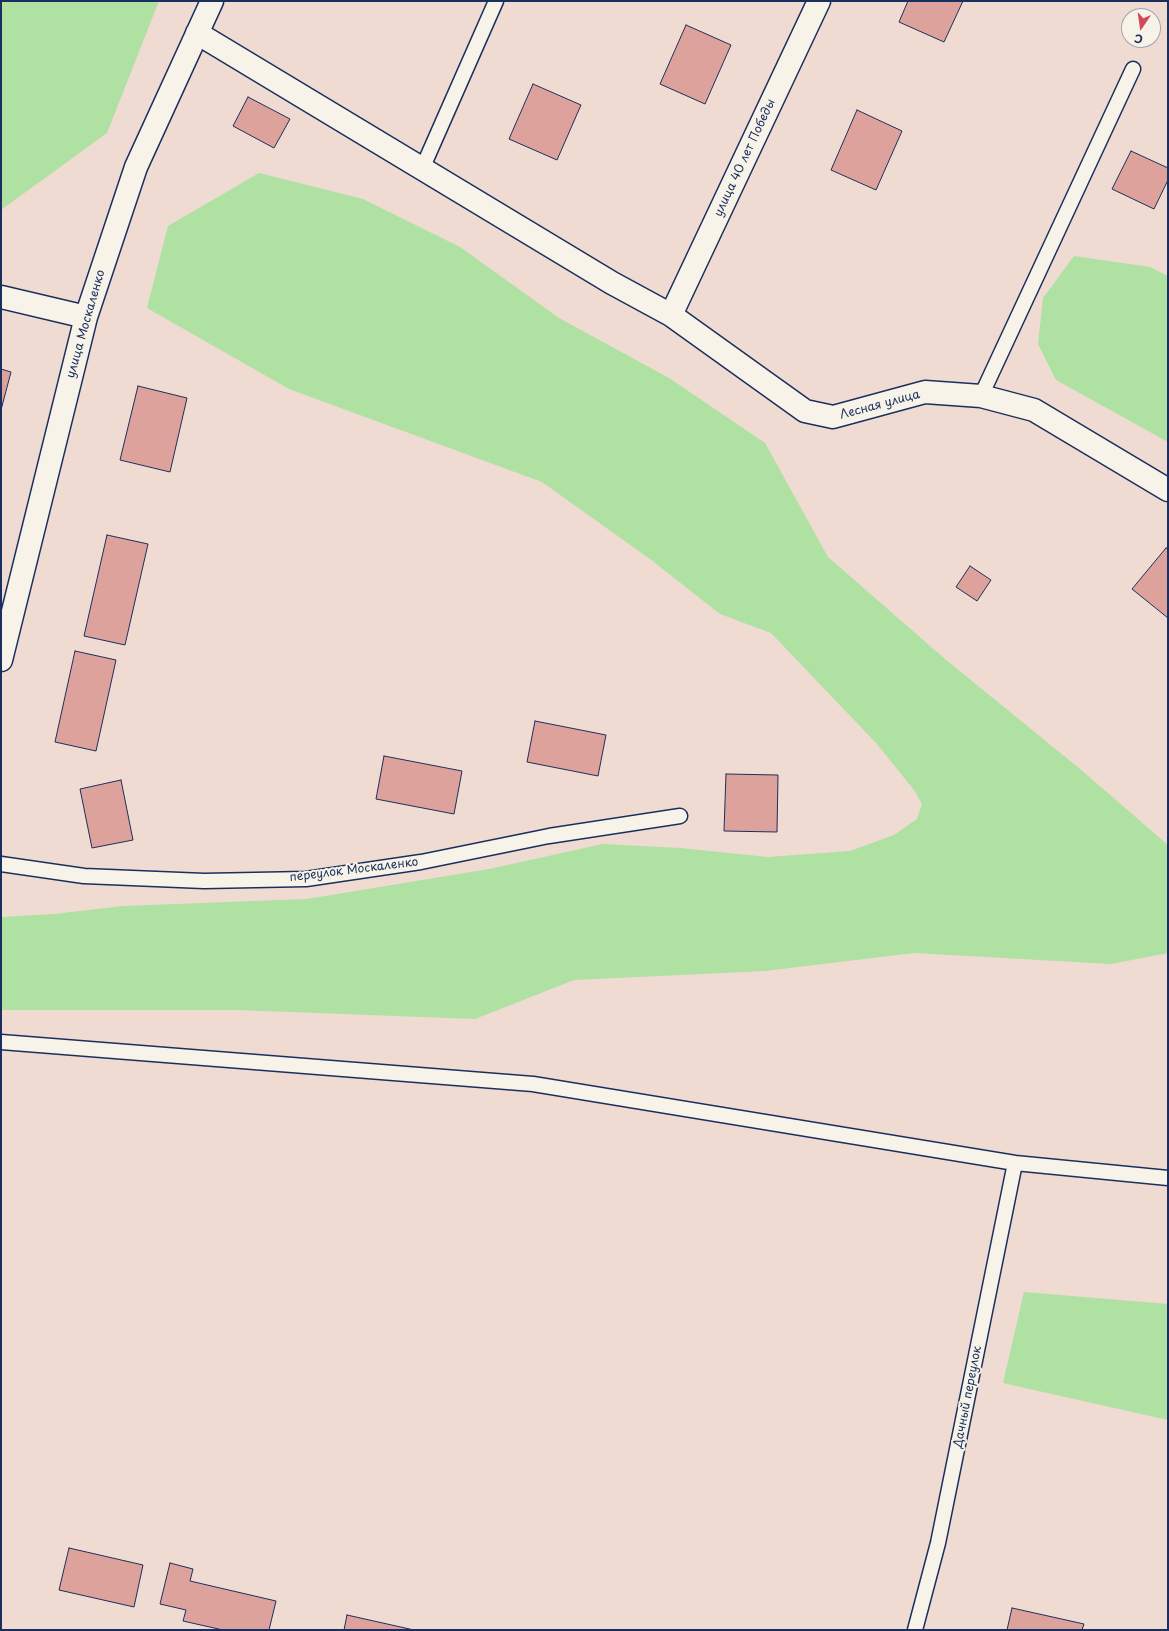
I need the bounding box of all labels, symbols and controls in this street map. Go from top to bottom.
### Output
north arrow [1121,8,1161,48]
text: С [1132,30,1144,48]
street label: улица 40 лет Победы [711,97,779,219]
street label: улица Москаленко [64,268,108,380]
street label: Лесная улица [838,387,922,423]
street label: переулок Москаленко [289,855,419,885]
street label: Дачный переулок [951,1345,985,1449]

